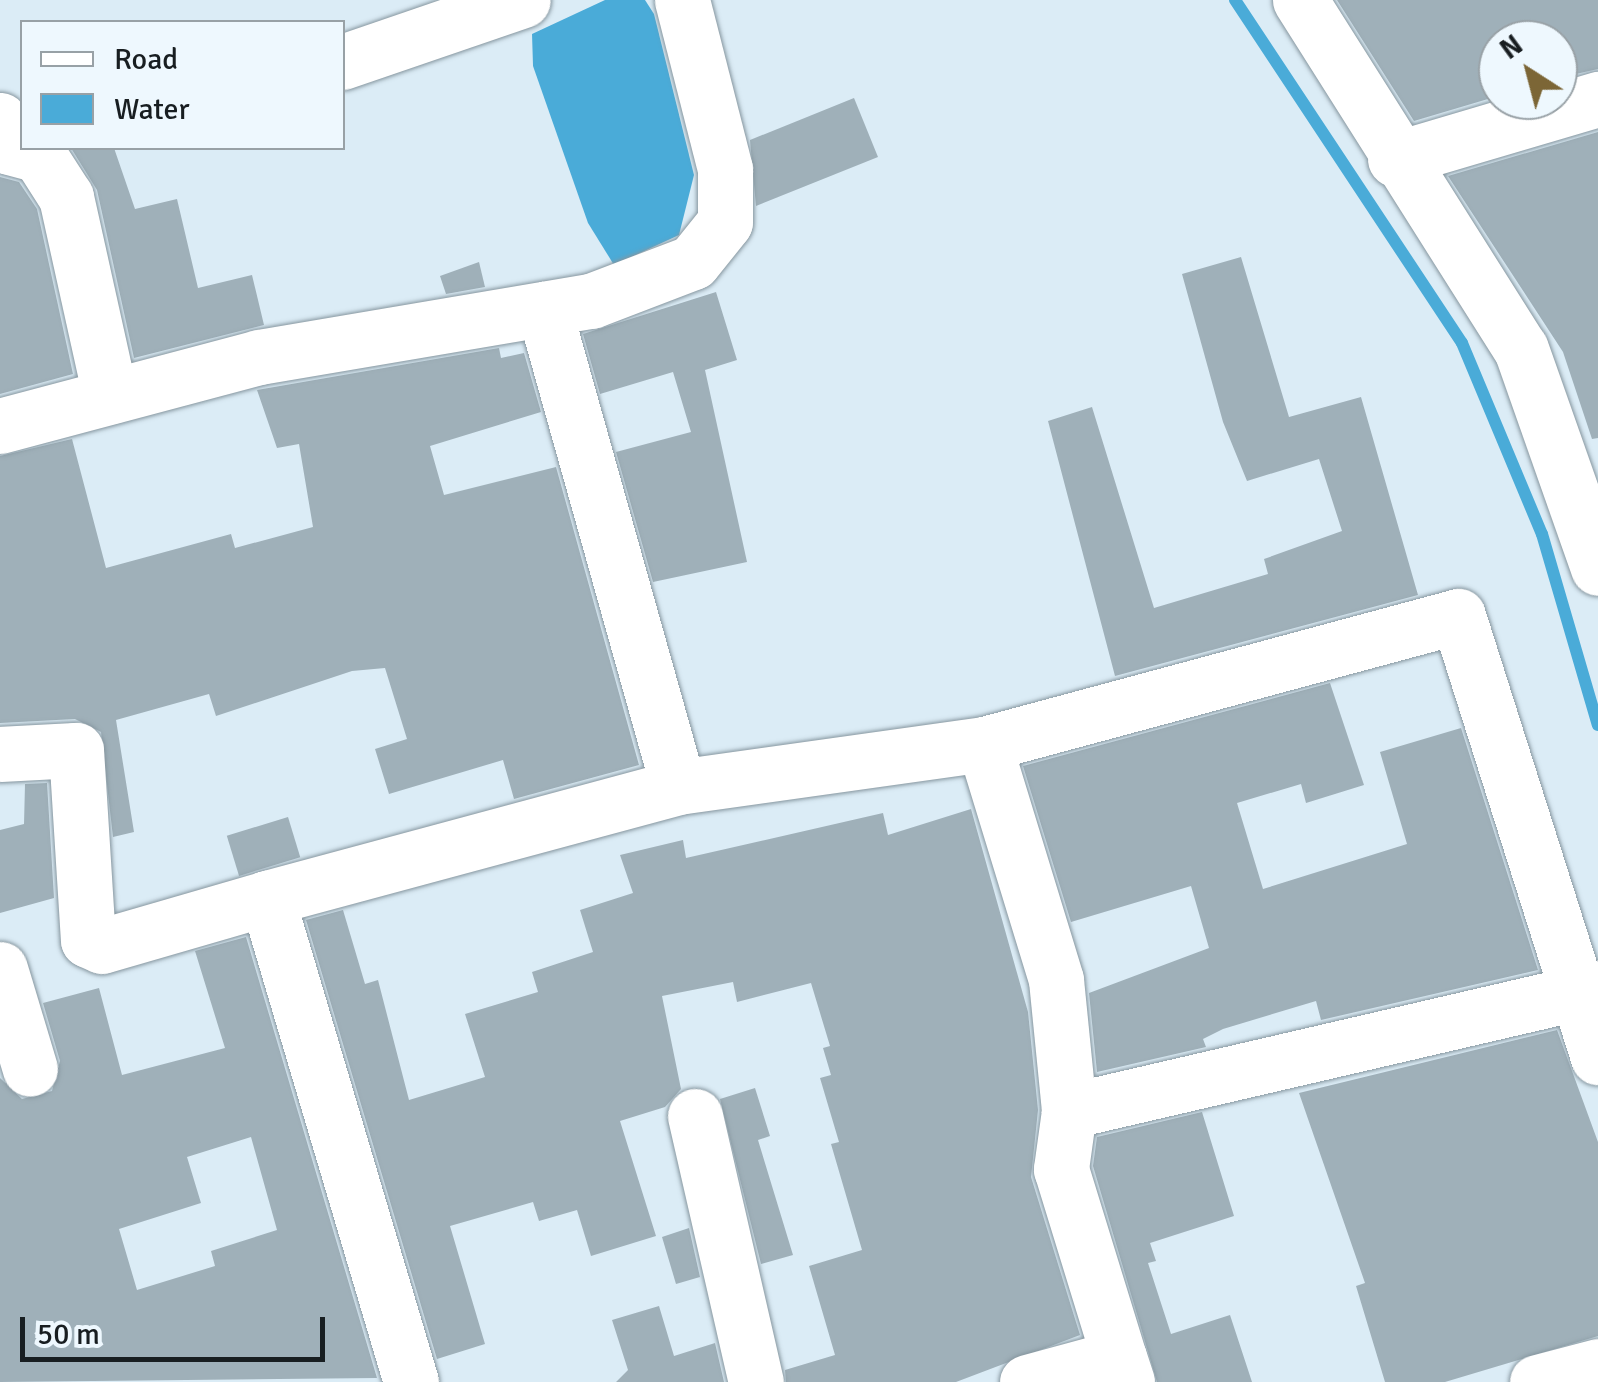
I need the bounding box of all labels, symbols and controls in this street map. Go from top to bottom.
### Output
legend [20,20,345,150]
north arrow [1478,20,1578,120]
text: N [1494,28,1529,67]
text: Road [114,41,178,78]
text: Water [114,91,190,128]
scale bar [25,1297,330,1359]
text: 50 m [37,1316,100,1353]

